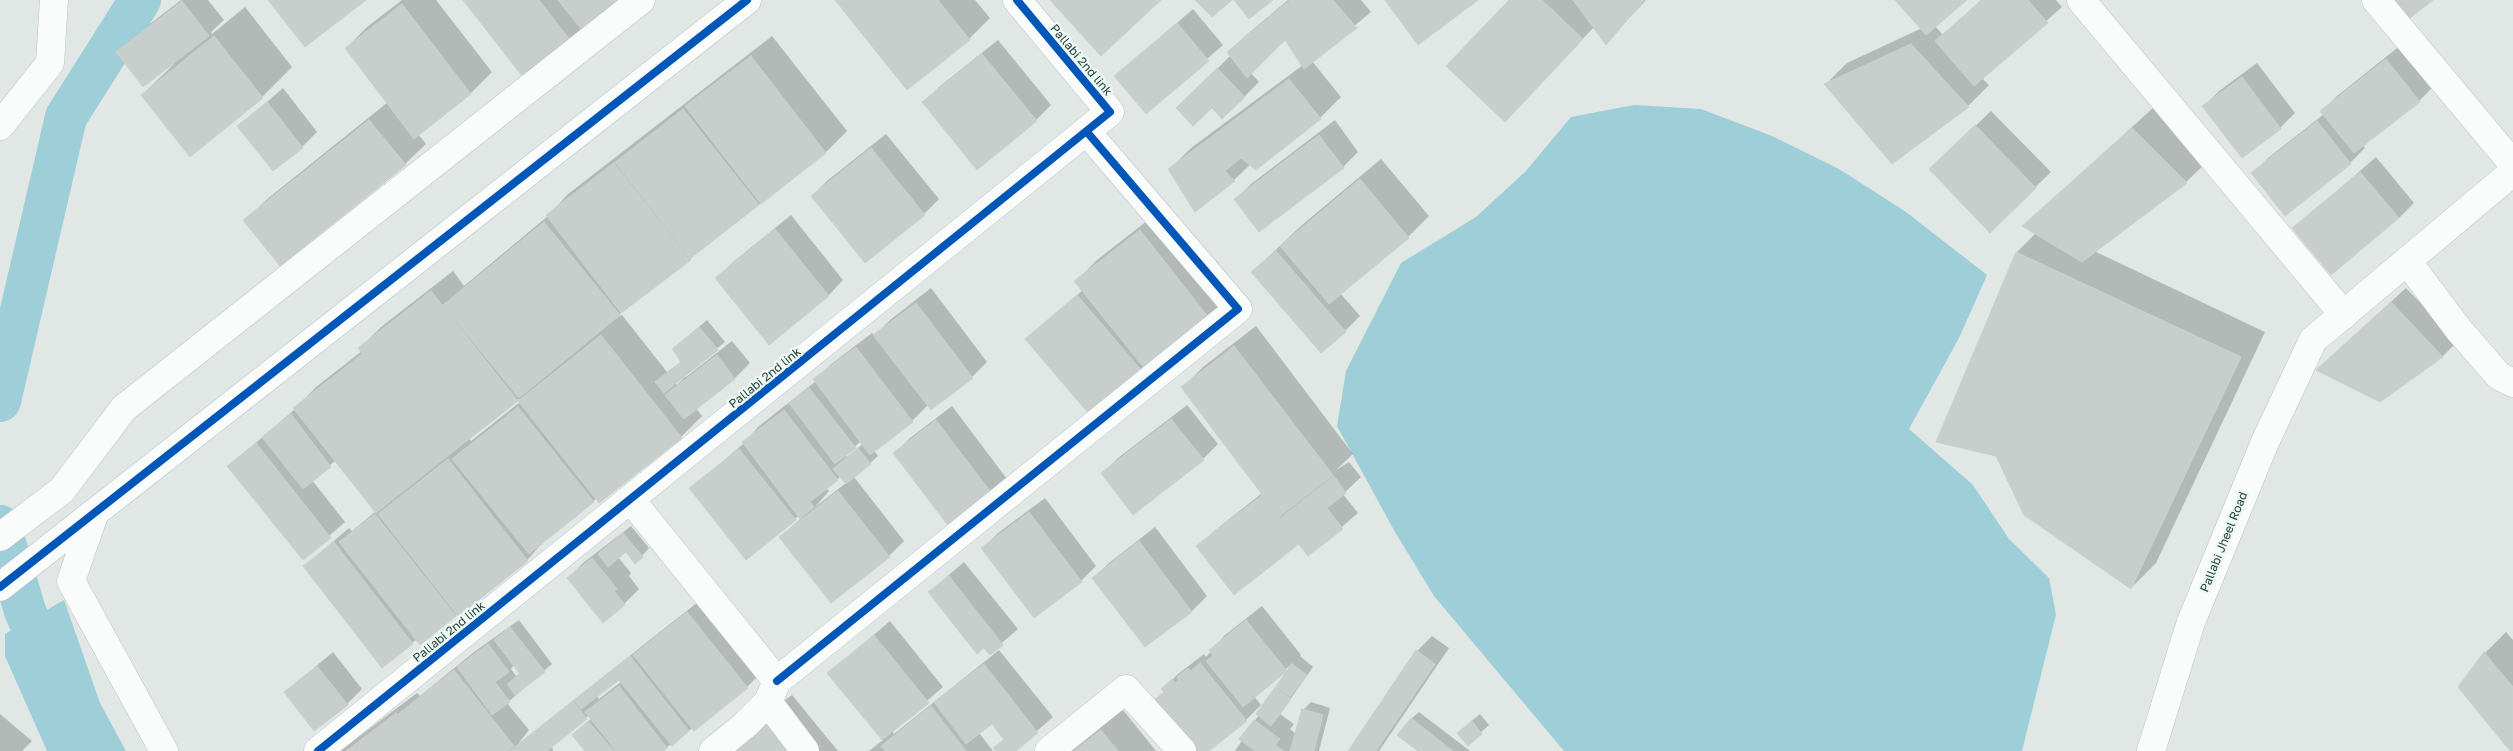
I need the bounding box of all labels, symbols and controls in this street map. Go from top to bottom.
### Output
street label: Pallabi 2nd link [1047,21,1115,99]
street label: Pallabi 2nd link [726,345,804,411]
street label: Pallabi Jheel Road [2197,490,2251,594]
street label: Pallabi 2nd link [410,599,488,665]

